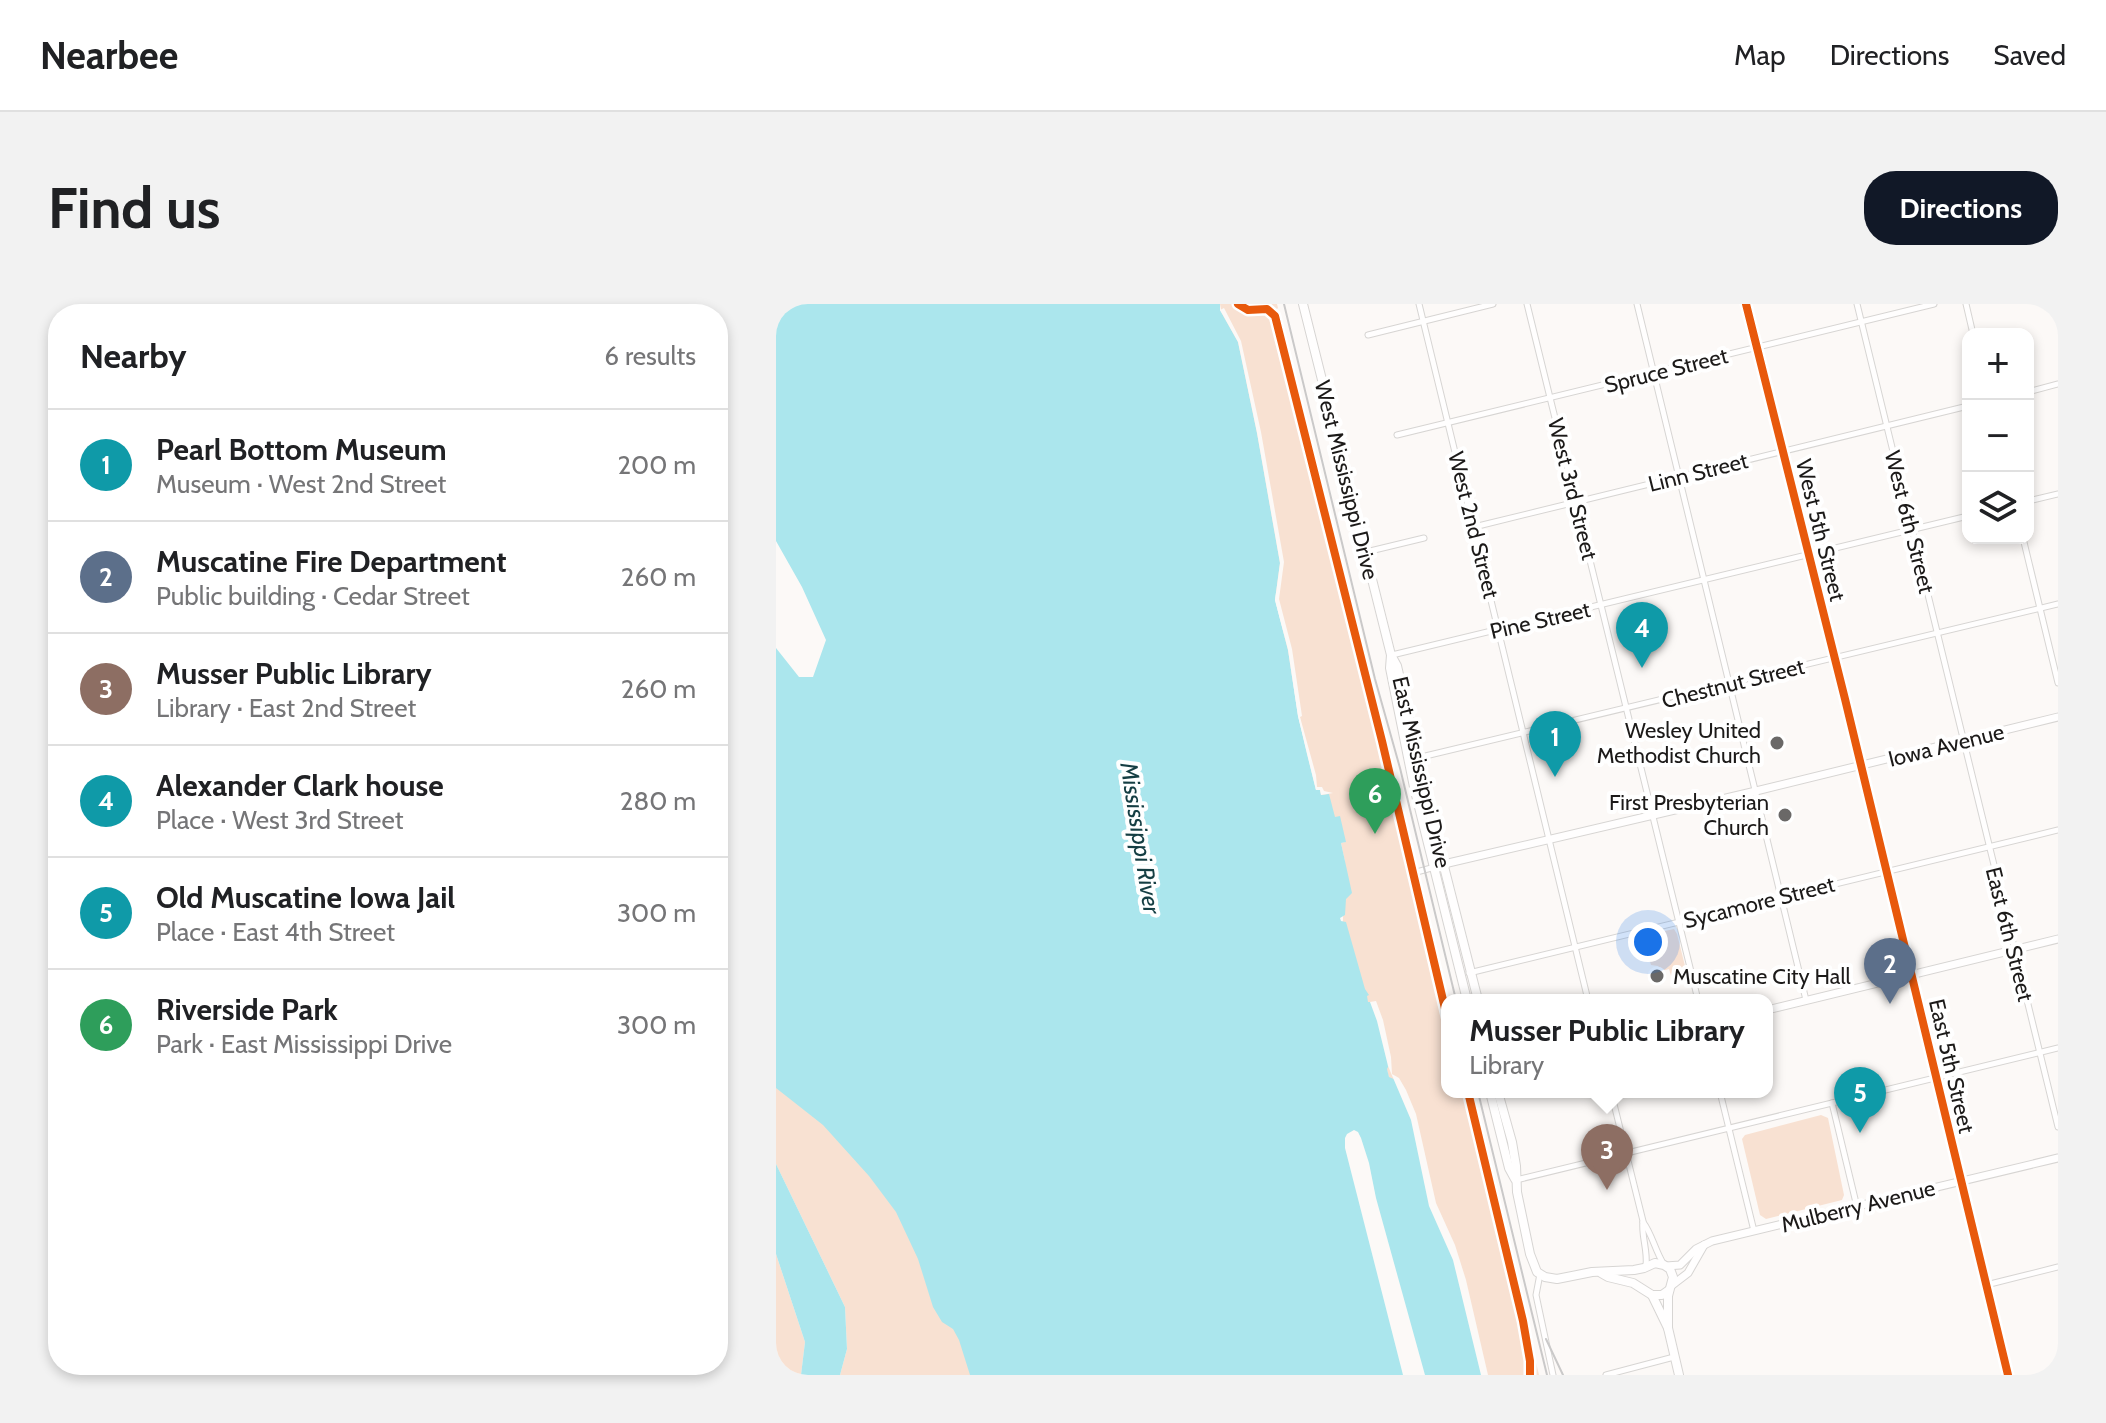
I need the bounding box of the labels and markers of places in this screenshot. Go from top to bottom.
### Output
pin: 4 [1616,602,1668,668]
pin: 1 [1529,711,1581,777]
place label: Wesley United Methodist Church [1597,717,1761,769]
marker: Wesley United Methodist Church [1768,734,1786,752]
pin: 6 [1349,768,1401,834]
place label: First Presbyterian Church [1609,789,1769,841]
marker: First Presbyterian Church [1776,806,1794,824]
pin: 2 [1864,938,1916,1004]
place label: Muscatine City Hall [1673,963,1852,990]
marker: Muscatine City Hall [1648,967,1666,985]
pin: 5 [1834,1067,1886,1133]
pin: 3 [1581,1124,1633,1190]

